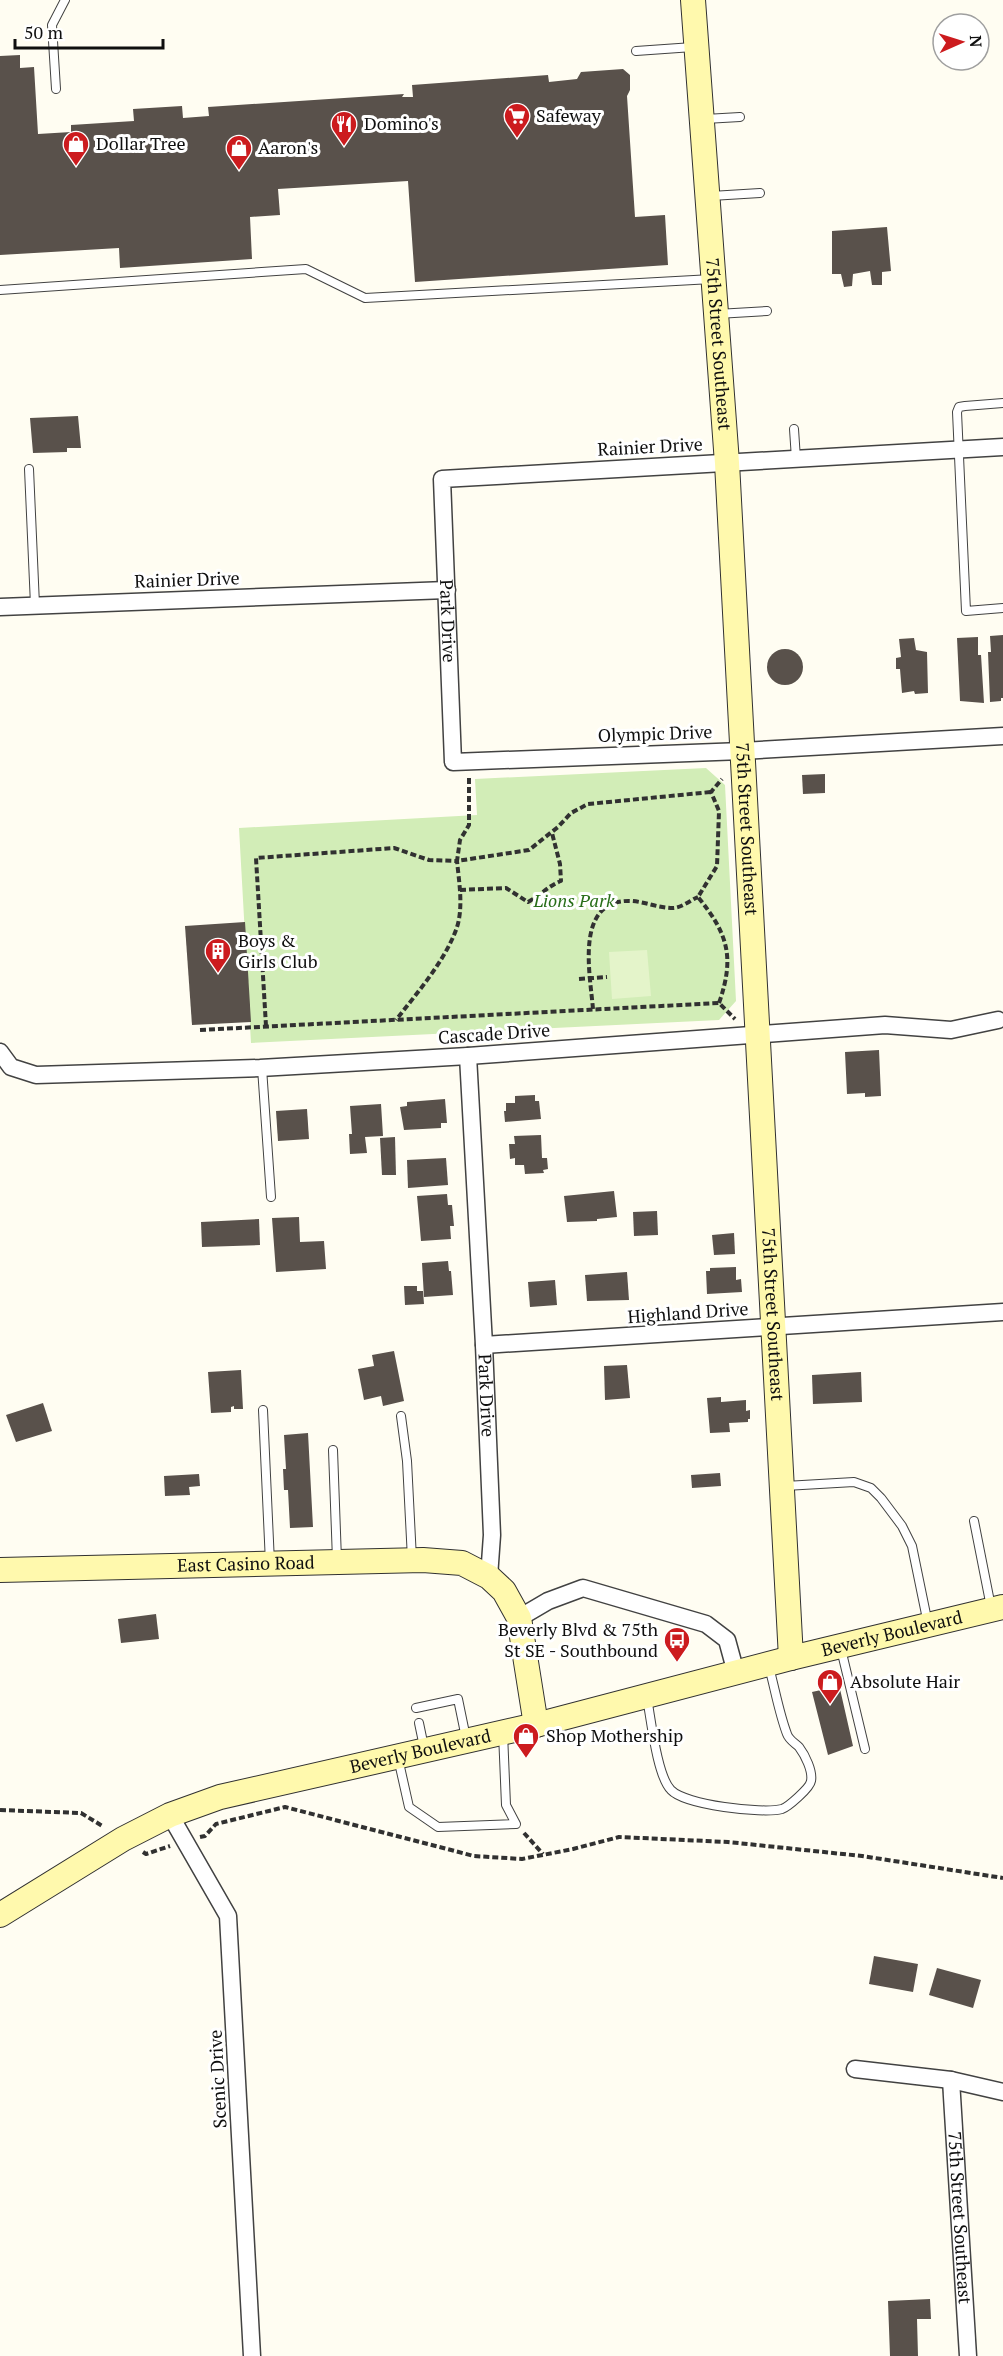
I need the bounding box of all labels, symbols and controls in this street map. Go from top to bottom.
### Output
scale bar [15,12,164,50]
north arrow [931,12,991,72]
text: 50 m [24,20,64,44]
text: N [965,35,987,48]
supermarket icon: Safeway [502,101,532,139]
place label: Safeway [536,103,602,127]
restaurant icon: Domino's [329,109,359,147]
place label: Domino's [364,111,439,135]
shop icon: Dollar Tree [61,129,91,167]
place label: Dollar Tree [96,131,186,155]
shop icon: Aaron's [224,133,254,171]
place label: Aaron's [258,135,318,159]
street label: 75th Street Southeast [701,257,738,432]
street label: Rainier Drive [597,431,703,461]
street label: Rainier Drive [134,565,240,593]
street label: Park Drive [435,579,462,663]
street label: Olympic Drive [597,719,713,747]
street label: 75th Street Southeast [731,742,764,917]
park label: Lions Park [532,888,615,912]
place label: Boys & Girls Club [238,928,318,973]
building icon: Boys & Girls Club [203,936,233,974]
street label: Cascade Drive [437,1017,551,1049]
street label: 75th Street Southeast [757,1227,790,1402]
street label: Highland Drive [627,1296,749,1328]
street label: Park Drive [473,1353,501,1438]
street label: East Casino Road [177,1550,315,1577]
street label: Beverly Boulevard [819,1604,965,1661]
place label: Beverly Blvd & 75th St SE - Southbound [498,1617,658,1662]
bus stop icon: Beverly Blvd & 75th St SE - Southbound [662,1625,692,1663]
shop icon: Absolute Hair [815,1667,845,1705]
place label: Absolute Hair [850,1669,960,1693]
shop icon: Shop Mothership [511,1721,541,1759]
street label: Beverly Boulevard [347,1723,493,1778]
place label: Shop Mothership [546,1723,683,1747]
street label: Scenic Drive [202,2029,232,2129]
street label: 75th Street Southeast [943,2131,978,2305]

